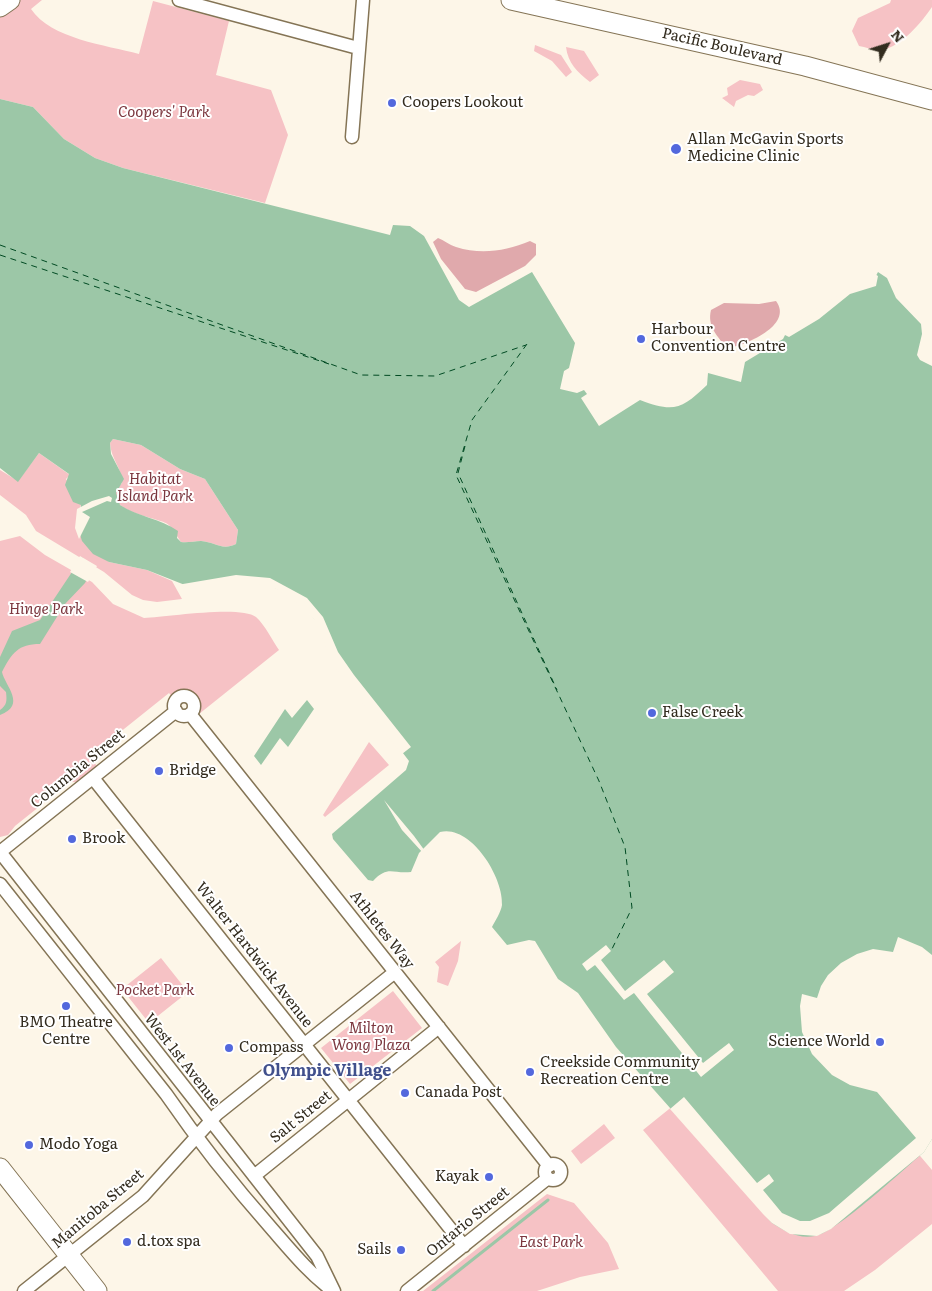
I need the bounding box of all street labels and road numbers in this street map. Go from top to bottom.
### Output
street label: Pacific Boulevard [660,24,784,70]
street label: Columbia Street [27,726,129,812]
street label: Walter Hardwick Avenue [192,879,316,1031]
street label: Athletes Way [346,887,418,973]
street label: West 1st Avenue [140,1010,224,1110]
street label: Salt Street [267,1087,335,1147]
street label: Manitoba Street [48,1165,148,1253]
street label: Ontario Street [423,1183,513,1261]

